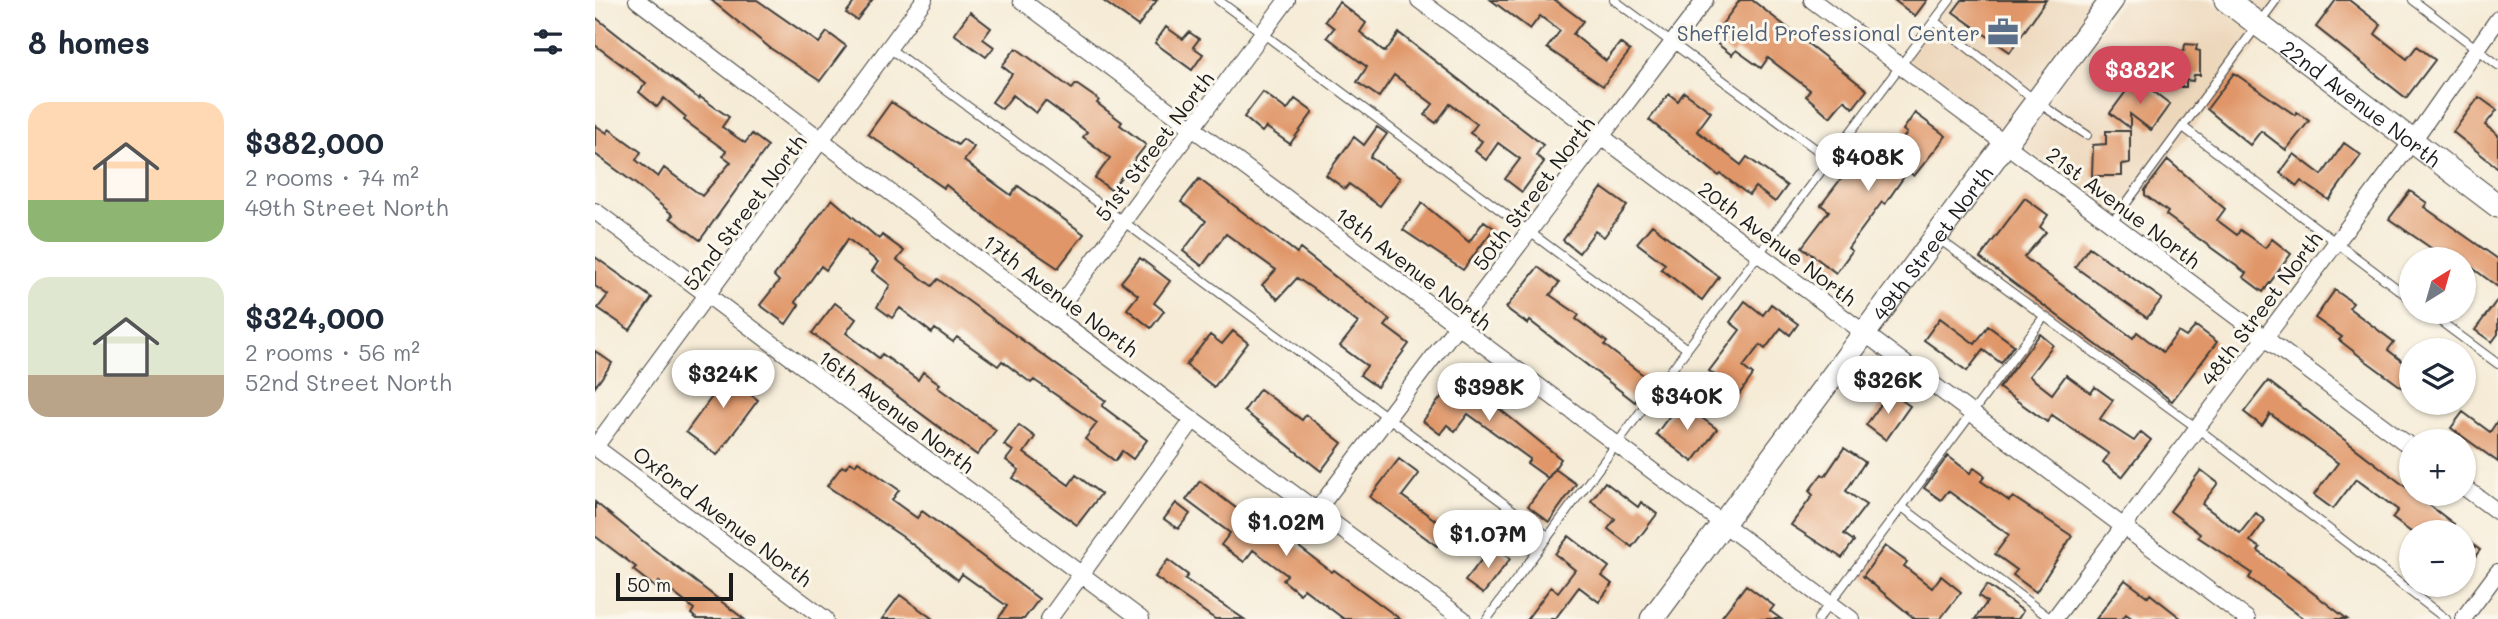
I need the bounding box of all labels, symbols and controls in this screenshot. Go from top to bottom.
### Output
office icon: Sheffield Professional Center [1986,15,2020,49]
place label: Sheffield Professional Center [1677,19,1980,46]
text: 8 homes [28,22,150,62]
icon: filters [529,23,567,61]
street label: 22nd Avenue North [2276,33,2447,172]
pin: $382K [2091,46,2189,106]
text: $382K [2105,54,2175,84]
street label: 51st Street North [1089,66,1219,226]
street label: 50th Street North [1466,111,1600,275]
text: $382,000 [245,122,384,162]
street label: 52nd Street North [676,129,812,295]
icon: home [84,130,168,214]
pin: $408K [1819,134,1917,193]
street label: 21st Avenue North [2042,140,2206,274]
text: $408K [1832,141,1904,171]
street label: 49th Street North [1865,160,1998,325]
text: 2 rooms · 74 m² [245,162,419,192]
street label: 20th Avenue North [1693,175,1863,311]
text: 49th Street North [245,192,448,222]
street label: 18th Avenue North [1330,200,1498,336]
street label: 48th Street North [2194,226,2328,390]
street label: 17th Avenue North [978,228,1144,362]
north arrow [2399,247,2476,324]
map controls [2399,247,2476,597]
text: $324,000 [245,297,384,337]
icon: home [84,305,168,389]
text: 2 rooms · 56 m² [245,337,420,367]
button: layers [2399,338,2476,415]
street label: 16th Avenue North [813,343,981,479]
pin: $324K [674,350,772,410]
pin: $326K [1839,356,1937,416]
text: $324K [688,358,758,388]
pin: $398K [1440,364,1538,423]
text: $326K [1853,364,1923,394]
text: 52nd Street North [245,367,452,397]
text: $398K [1453,371,1525,401]
pin: $340K [1638,372,1736,432]
text: $340K [1651,380,1723,410]
button: + [2399,429,2476,506]
street label: Oxford Avenue North [628,440,818,592]
pin: $1.02M [1229,498,1343,558]
text: $1.02M [1247,506,1325,536]
pin: $1.07M [1431,510,1545,570]
text: $1.07M [1449,518,1527,548]
button: − [2399,520,2476,597]
scale bar [616,570,733,602]
text: 50 m [627,572,671,597]

